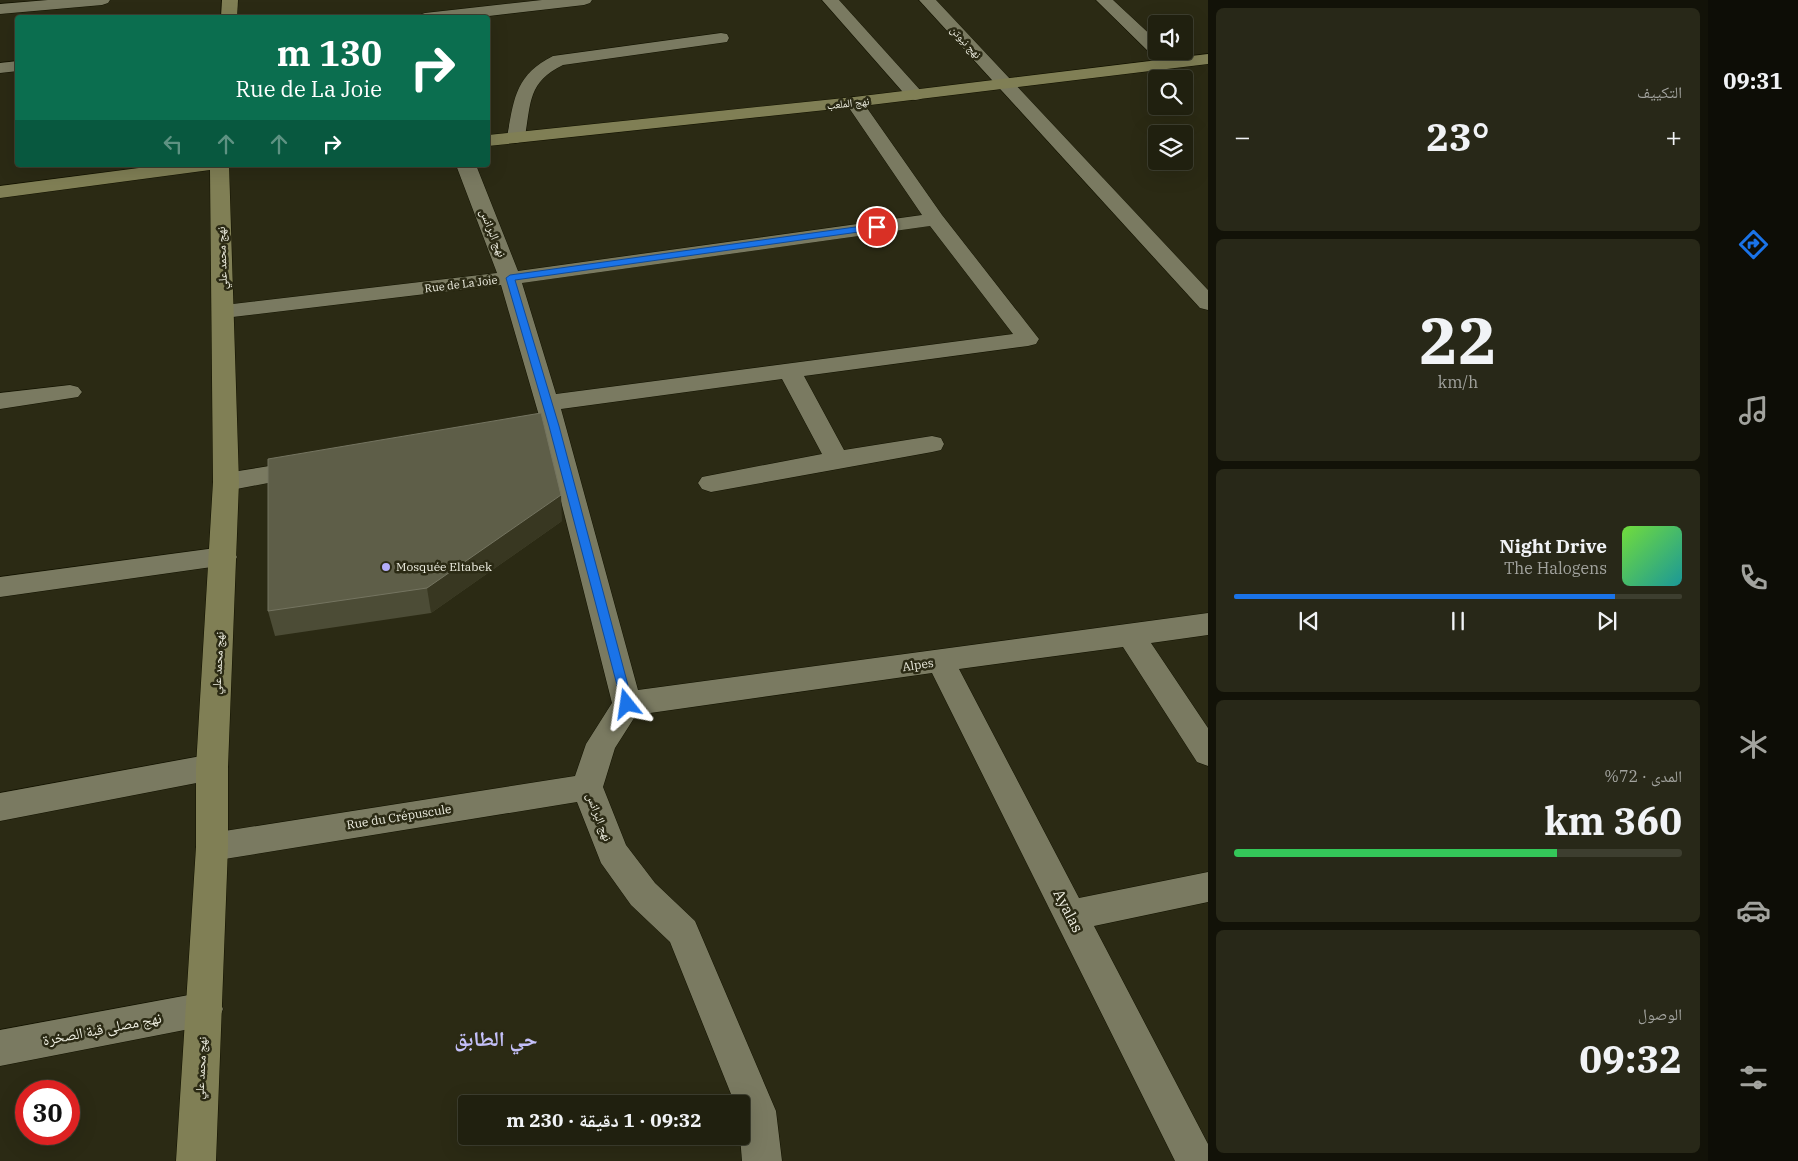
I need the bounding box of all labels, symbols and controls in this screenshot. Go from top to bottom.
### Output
map controls [1148,15,1193,170]
button: sound [1148,15,1193,60]
street label: نهج نيوتن [947,23,985,61]
text: 130 m [277,30,382,76]
icon: right [400,35,465,100]
text: 09:31 [1723,66,1783,95]
button: search [1148,70,1193,115]
text: Rue de La Joie [235,74,382,103]
text: التكييف [1637,82,1682,102]
street label: نهج الملعب [826,94,870,112]
text: 23° [1426,112,1490,161]
text: − [1234,118,1251,155]
text: + [1665,118,1682,155]
button: layers [1148,125,1193,170]
icon: left [159,130,187,158]
icon: ahead [212,130,240,158]
icon: ahead [265,130,293,158]
icon: right [318,130,346,158]
street label: نهج البرانس [477,206,510,259]
pin [856,206,898,248]
icon: arrive [863,213,891,241]
street label: نهج محمد علي [213,226,233,290]
icon: directions [1736,227,1771,262]
street label: Rue de La Joie [424,273,498,295]
text: 22 [1419,297,1497,382]
text: km/h [1438,372,1478,392]
icon: music [1736,393,1771,428]
text: Night Drive [1499,534,1607,558]
text: The Halogens [1504,558,1607,578]
place label: Mosquée Eltabek [396,559,492,574]
icon: phone [1736,560,1771,595]
marker: Mosquée Eltabek [380,561,392,573]
icon: previous [1295,607,1323,635]
icon: pause [1444,607,1472,635]
icon: next [1593,607,1621,635]
street label: نهج محمد علي [208,631,230,695]
street label: Alpes [901,655,935,674]
position arrow [600,677,652,729]
icon: climate [1736,727,1771,762]
text: المدى · 72% [1604,766,1682,786]
street label: نهج البرانس [583,790,616,843]
text: 360 km [1544,796,1682,845]
street label: Rue du Crépuscule [345,801,452,832]
street label: Ayalas [1050,886,1087,936]
icon: car [1736,893,1771,928]
text: الوصول [1638,1004,1682,1024]
street label: نهج مصلى قبة الصخرة [41,1008,163,1050]
district label: حي الطابق [454,1024,538,1055]
text: 09:32 [1579,1034,1682,1083]
street label: نهج محمد علي [191,1036,213,1100]
icon: filters [1736,1060,1771,1095]
speed limit sign: 30 [15,1080,80,1145]
text: 09:32 · 1 دقيقة · 230 m [506,1108,702,1132]

